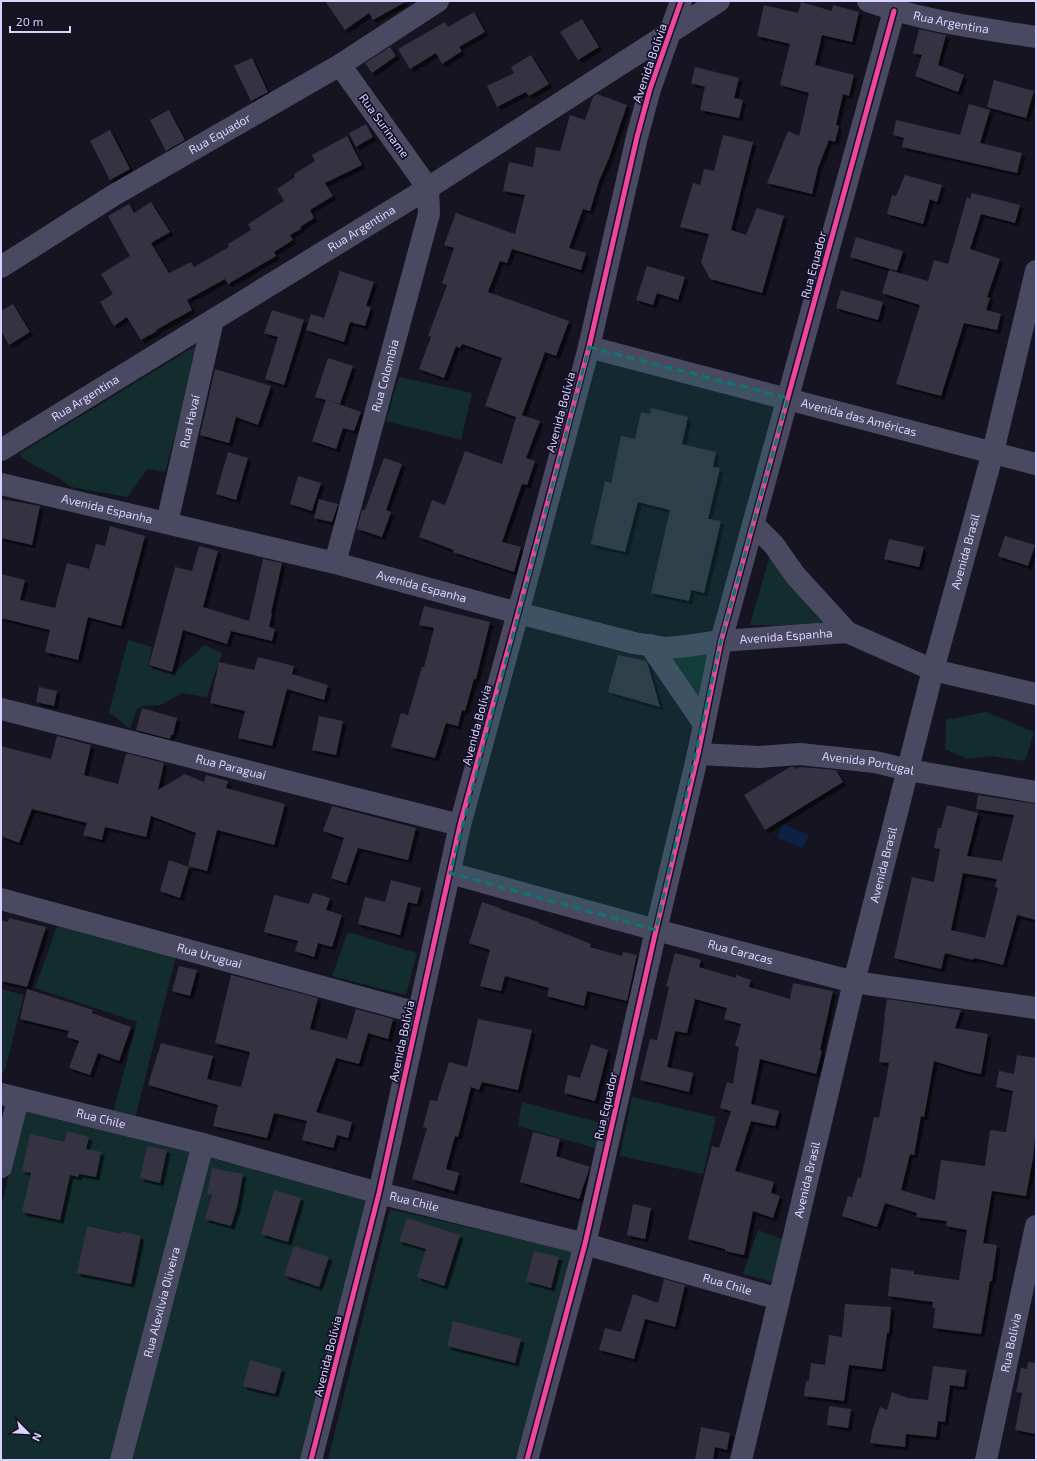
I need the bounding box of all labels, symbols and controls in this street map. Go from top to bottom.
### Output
street label: Rua Argentina [912,7,990,36]
scale bar [10,8,70,34]
text: 20 m [16,14,43,28]
street label: Avenida Bolívia [629,21,669,104]
street label: Rua Suriname [357,91,413,160]
street label: Rua Equador [186,110,253,157]
street label: Rua Argentina [325,202,397,254]
street label: Rua Equador [797,229,829,300]
street label: Rua Colombia [368,338,401,413]
street label: Avenida Bolívia [543,370,578,454]
street label: Rua Argentina [49,371,121,423]
street label: Rua Havaí [176,392,202,449]
street label: Avenida das Américas [800,395,918,439]
street label: Avenida Espanha [60,491,154,526]
street label: Avenida Brasil [948,511,982,590]
street label: Avenida Espanha [375,567,469,605]
street label: Avenida Espanha [739,625,833,646]
street label: Avenida Bolívia [459,683,494,767]
street label: Avenida Portugal [822,748,916,777]
street label: Rua Paraguai [195,751,268,782]
street label: Avenida Brasil [866,825,899,904]
street label: Rua Caracas [706,936,775,966]
street label: Rua Uruguai [176,939,243,970]
street label: Avenida Bolívia [386,999,416,1083]
street label: Rua Equador [590,1070,620,1141]
street label: Rua Chile [75,1105,127,1131]
street label: Avenida Brasil [791,1140,822,1219]
street label: Rua Chile [388,1188,441,1214]
street label: Rua Alexilvia Oliveira [140,1245,182,1359]
street label: Rua Chile [702,1270,754,1297]
street label: Rua Bolívia [997,1311,1023,1373]
street label: Avenida Bolívia [310,1314,344,1398]
north arrow [8,1413,48,1453]
text: N [30,1431,45,1444]

